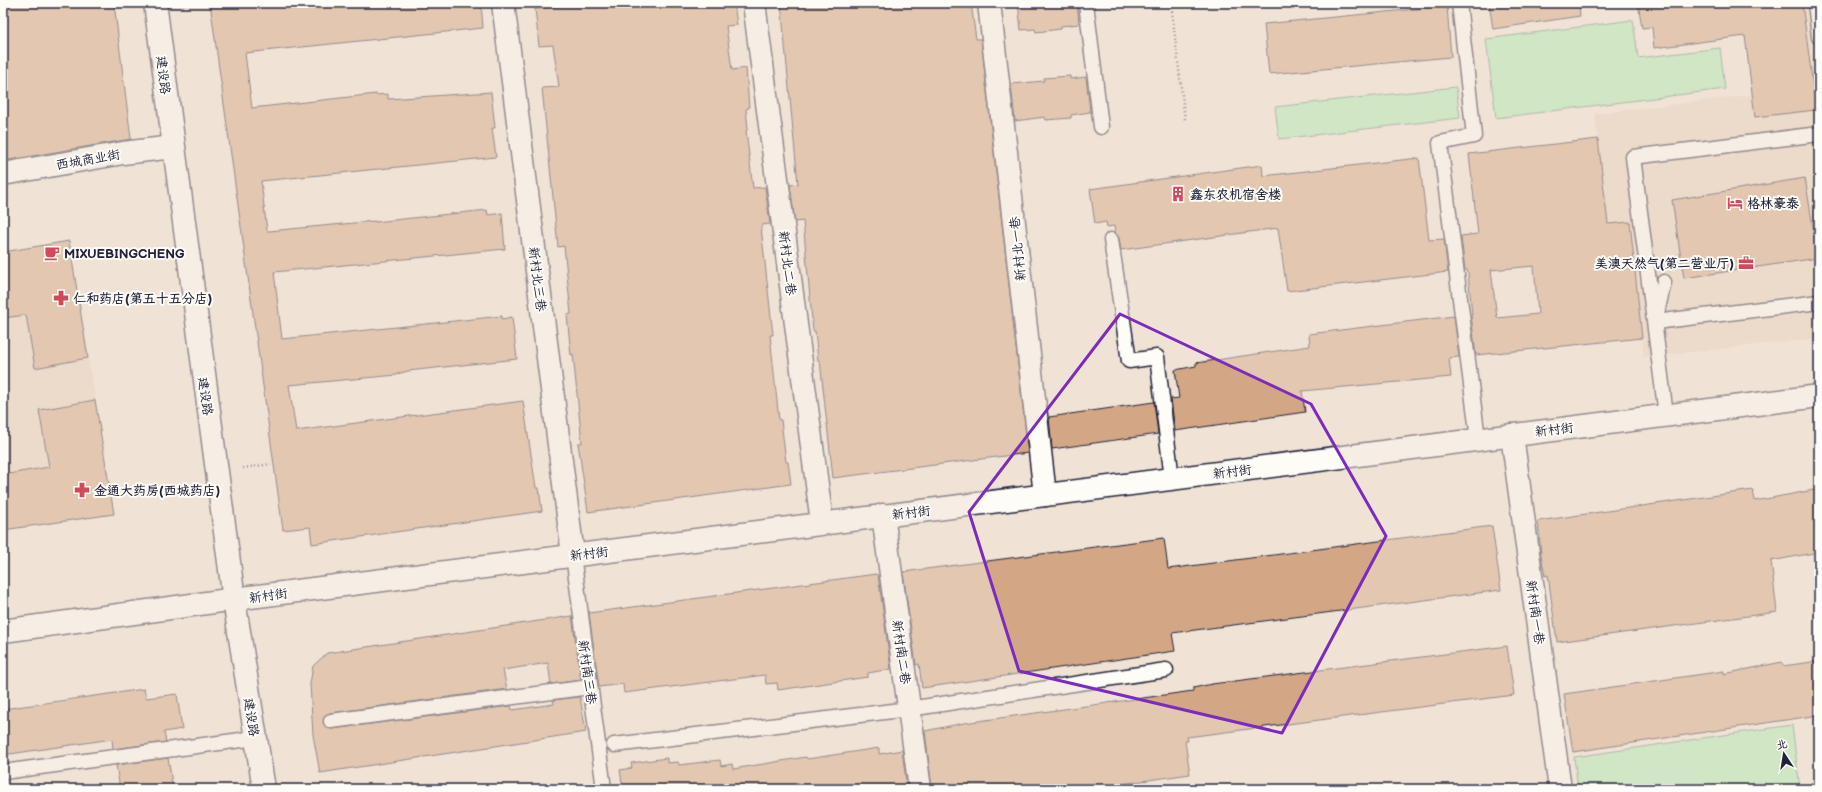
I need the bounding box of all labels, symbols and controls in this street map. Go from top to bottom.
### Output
street label: 建设路 [153,55,173,95]
street label: 西城商业街 [55,146,122,174]
building icon: 鑫东农机宿舍楼 [1169,185,1187,203]
place label: 鑫东农机宿舍楼 [1190,187,1281,203]
hotel icon: 格林豪泰 [1726,194,1744,212]
place label: 格林豪泰 [1747,196,1799,212]
street label: 新村北一巷 [1007,216,1029,282]
street label: 新村北二巷 [775,230,799,296]
cafe icon: MIXUEBINGCHENG [43,244,61,262]
place label: MIXUEBINGCHENG [64,246,185,262]
street label: 新村北三巷 [525,246,549,312]
office icon: 美澳天然气(第二营业厅) [1737,254,1755,272]
place label: 美澳天然气(第二营业厅) [1595,256,1734,272]
pharmacy icon: 仁和药店(第五十五分店) [52,289,70,307]
place label: 仁和药店(第五十五分店) [73,291,212,307]
street label: 建设路 [194,376,216,417]
street label: 新村街 [1534,420,1574,440]
street label: 新村街 [1212,462,1252,482]
pharmacy icon: 金通大药房(西城药店) [73,481,91,499]
place label: 金通大药房(西城药店) [94,483,220,499]
street label: 新村街 [891,503,931,523]
street label: 新村街 [569,544,609,564]
street label: 新村南一巷 [1523,579,1547,645]
street label: 新村街 [248,585,289,607]
street label: 新村南二巷 [889,619,913,685]
street label: 新村南三巷 [575,639,599,705]
street label: 建设路 [240,697,262,738]
north arrow [1764,734,1804,774]
text: 北 [1775,737,1789,752]

